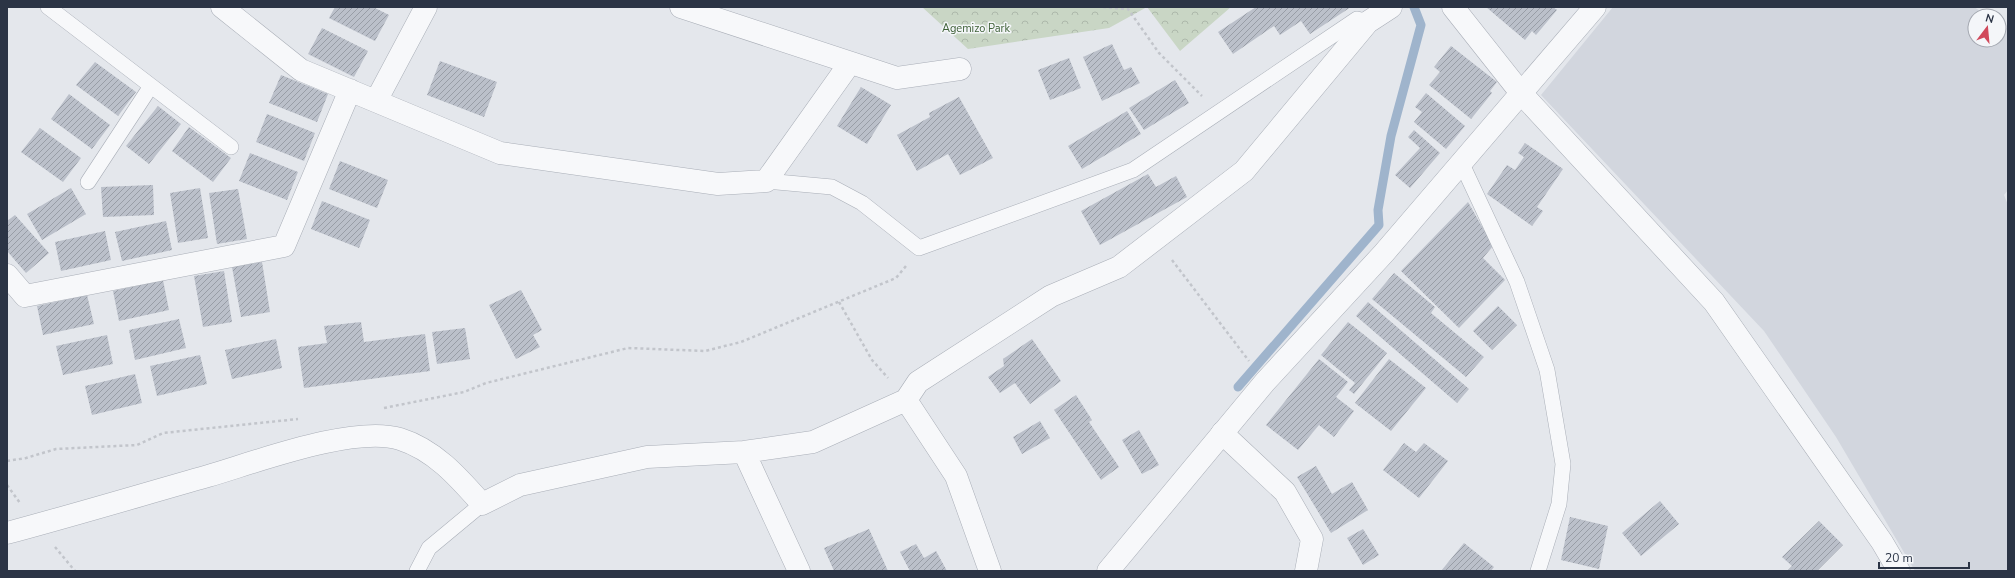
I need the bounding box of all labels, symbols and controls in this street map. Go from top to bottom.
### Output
north arrow [1967,8,2007,48]
text: N [1984,11,1996,27]
park label: Agemizo Park [942,21,1011,36]
scale bar [1879,544,1969,570]
text: 20 m [1885,550,1913,566]

